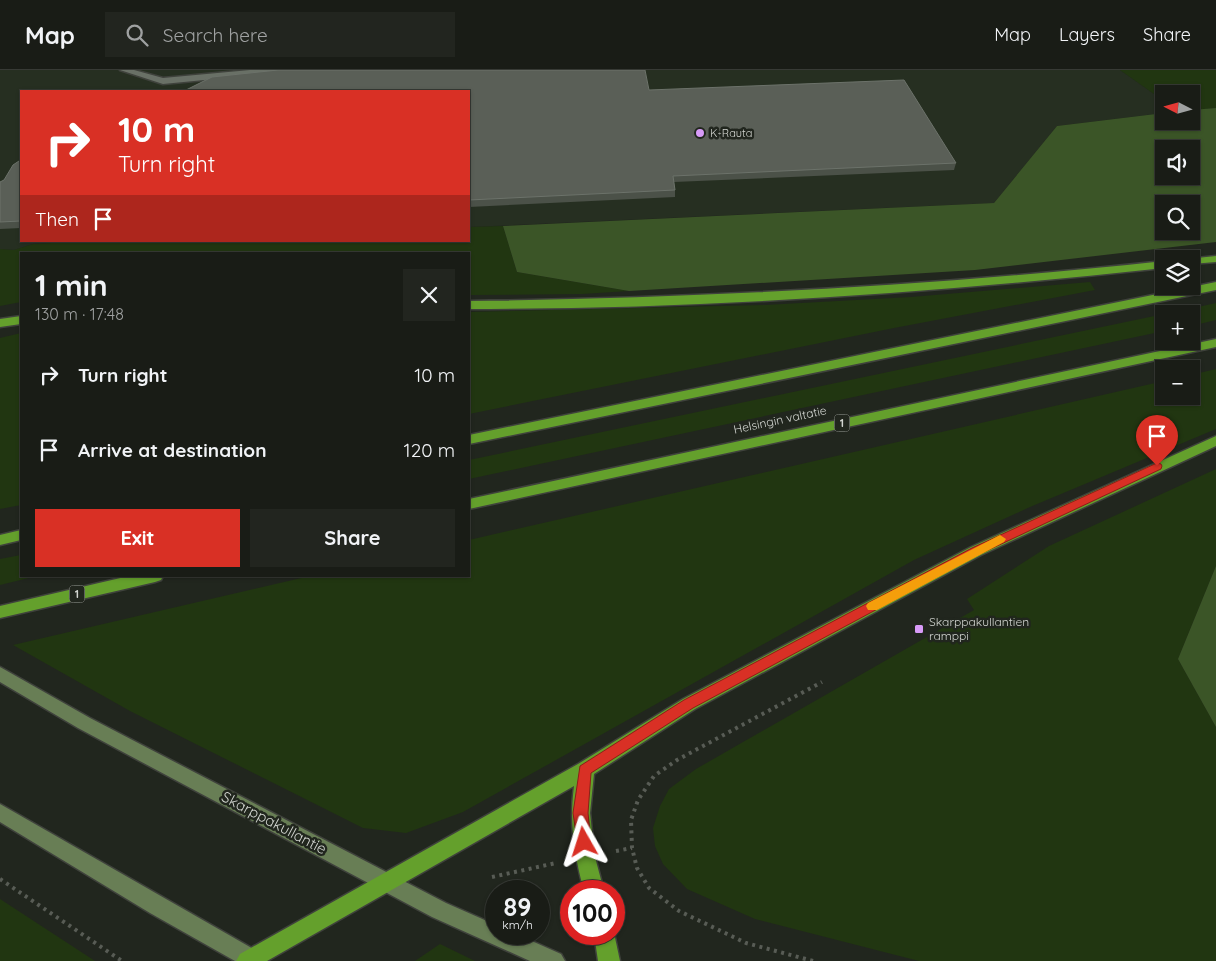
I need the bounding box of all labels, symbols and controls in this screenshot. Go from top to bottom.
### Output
search box [105,12,455,57]
text: Map [25,20,75,50]
icon: search [123,21,151,49]
text: Search here [163,23,268,47]
text: Map [994,23,1031,46]
text: Layers [1059,23,1115,46]
text: Share [1143,23,1191,46]
north arrow [1155,85,1200,130]
map controls [1155,85,1200,405]
text: 10 m [118,107,195,151]
icon: right [35,110,100,175]
place label: K-Rauta [710,126,752,140]
marker: K-Rauta [694,127,706,139]
button: sound [1155,140,1200,185]
text: Turn right [118,150,215,178]
button: search [1155,195,1200,240]
icon: arrive [89,205,117,233]
text: Then [35,207,79,231]
button: layers [1155,250,1200,295]
text: 1 min [35,266,108,304]
button: close [403,269,455,321]
text: 130 m · 17:48 [35,304,124,324]
button: + [1155,305,1200,350]
button: − [1155,360,1200,405]
icon: right [35,361,63,389]
text: Turn right [78,363,167,387]
text: 10 m [414,363,455,387]
street label: Helsingin valtatie [732,402,828,437]
road number: 1 [834,414,850,432]
pin [1136,415,1178,466]
icon: arrive [1143,422,1171,450]
icon: arrive [35,436,63,464]
text: Arrive at destination [78,438,267,462]
text: 120 m [404,438,455,462]
button: Exit [35,509,240,567]
button: Share [250,509,455,567]
road number: 1 [70,586,84,602]
place label: Skarppakullantien ramppi [929,614,1029,643]
marker: Skarppakullantien ramppi [913,623,925,635]
street label: Skarppakullantie [218,787,330,858]
position arrow [557,815,609,867]
speed limit sign: 100 [560,880,625,945]
text: 89 [504,891,531,922]
text: km/h [502,917,533,932]

